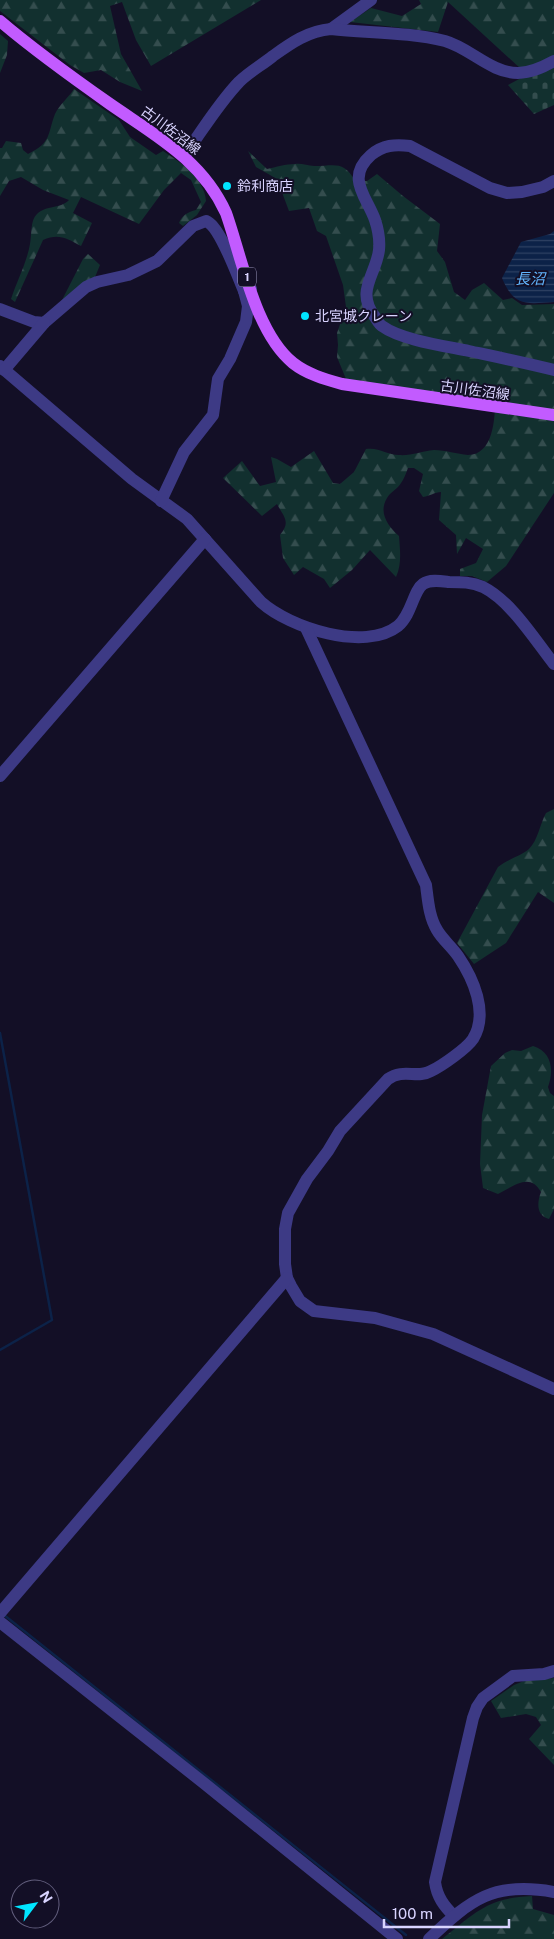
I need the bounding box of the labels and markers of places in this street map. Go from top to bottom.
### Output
place label: 鈴利商店 [237,178,293,194]
marker: 鈴利商店 [221,180,233,192]
place label: 北宮城クレーン [315,308,412,324]
marker: 北宮城クレーン [299,310,311,322]

